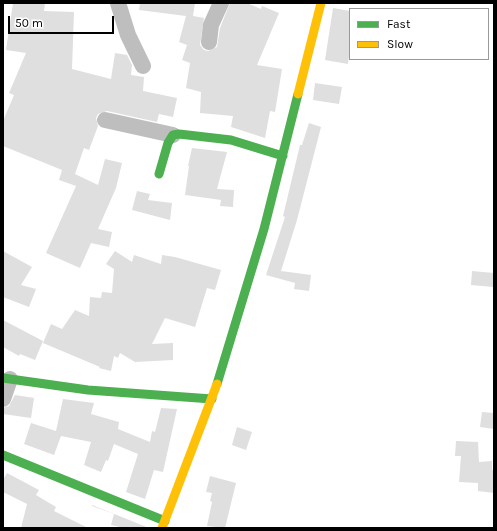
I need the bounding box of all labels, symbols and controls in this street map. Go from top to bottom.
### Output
scale bar [10,8,116,34]
legend [349,8,489,60]
text: 50 m [15,16,43,30]
text: Fast [387,17,410,31]
text: Slow [387,37,413,51]

